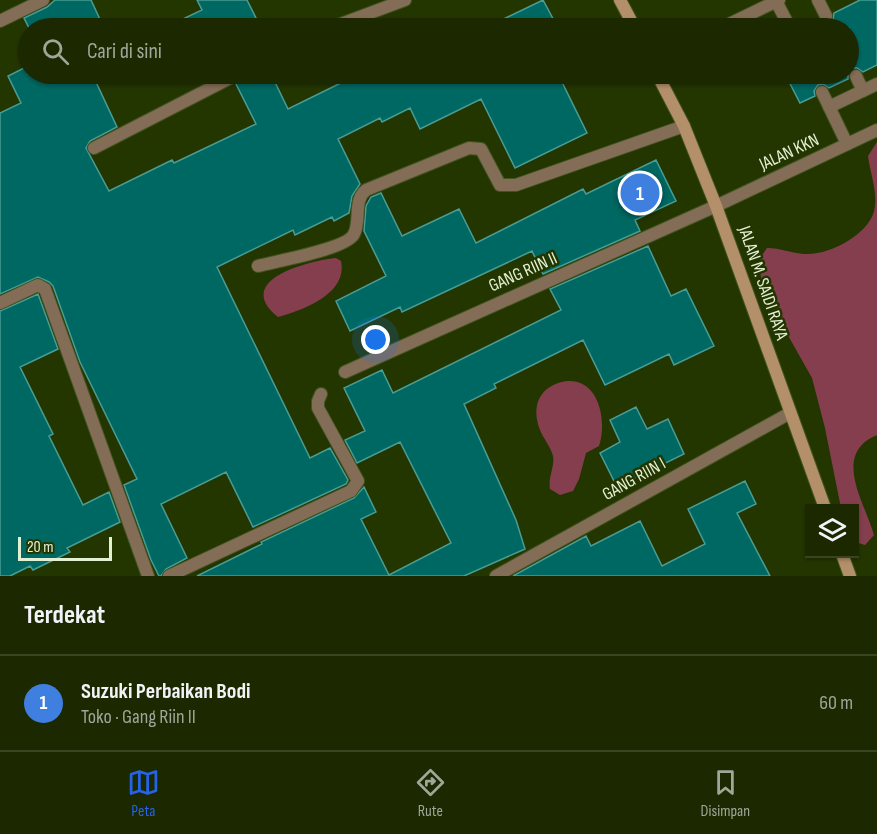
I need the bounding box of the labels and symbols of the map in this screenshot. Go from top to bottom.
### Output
street label: JALAN KKN [755,129,822,175]
pin: 1 [620,170,660,216]
street label: JALAN M. SAIDI RAYA [733,222,792,343]
street label: GANG RIIN II [486,248,560,296]
your location [361,325,390,354]
street label: GANG RIIN I [599,453,669,505]
scale bar [18,534,112,562]

